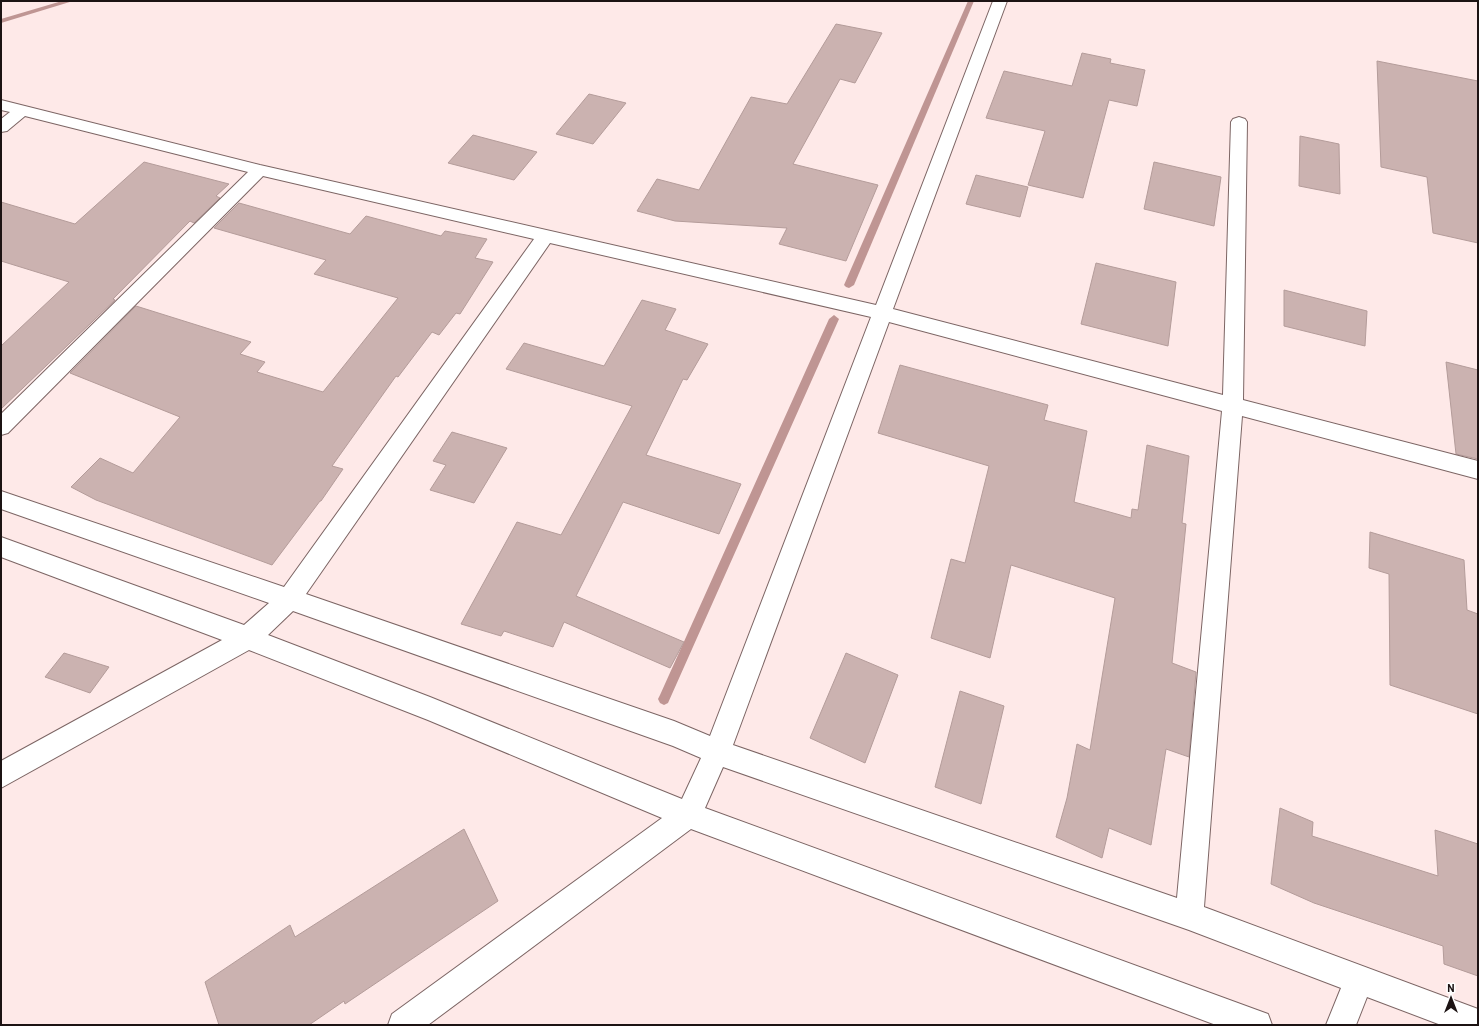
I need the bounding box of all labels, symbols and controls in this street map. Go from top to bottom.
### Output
north arrow [1431,978,1471,1018]
text: N [1447,981,1455,994]

